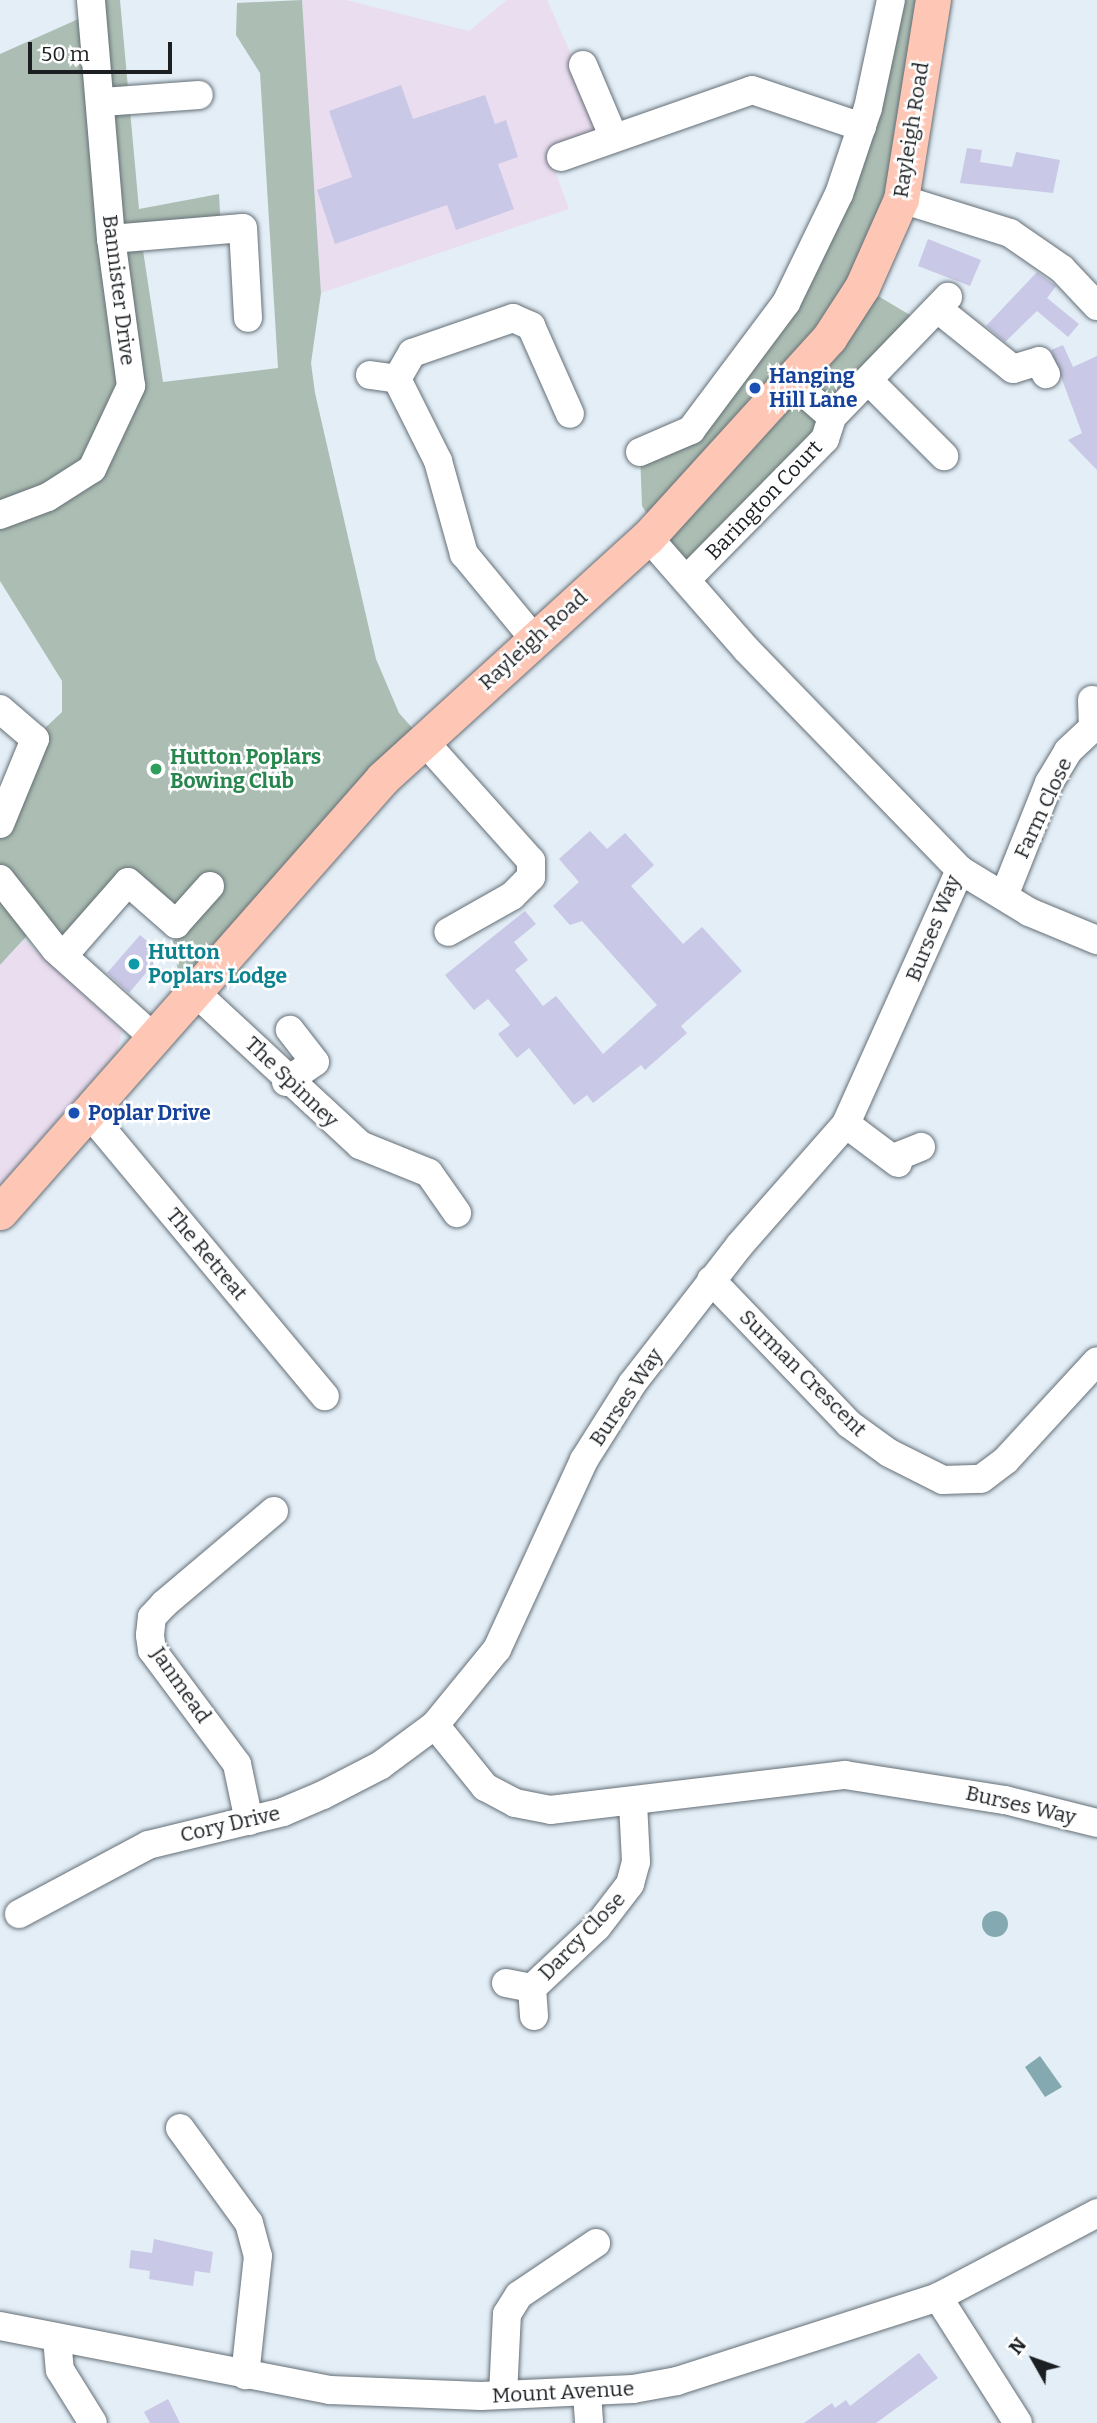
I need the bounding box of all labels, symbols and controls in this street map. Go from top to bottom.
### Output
scale bar [32,28,175,72]
text: 50 m [41,41,90,67]
street label: Rayleigh Road [888,60,934,200]
street label: Bannister Drive [97,213,141,367]
place label: Hanging Hill Lane [769,363,857,413]
marker: Hanging Hill Lane [747,380,763,396]
street label: Barington Court [701,435,827,565]
street label: Rayleigh Road [474,585,592,695]
place label: Hutton Poplars Bowing Club [170,744,321,794]
street label: Farm Close [1009,754,1077,862]
marker: Hutton Poplars Bowing Club [148,761,164,777]
street label: Burses Way [900,871,966,985]
place label: Hutton Poplars Lodge [148,939,287,989]
marker: Hutton Poplars Lodge [126,956,142,972]
street label: The Spinney [240,1031,344,1133]
place label: Poplar Drive [88,1100,211,1126]
marker: Poplar Drive [66,1105,82,1121]
street label: The Retreat [161,1203,253,1305]
street label: Surman Crescent [734,1304,872,1442]
street label: Burses Way [584,1343,668,1451]
street label: Janmead [146,1642,216,1728]
street label: Burses Way [963,1780,1079,1830]
street label: Cory Drive [178,1800,282,1848]
street label: Darcy Close [534,1887,630,1985]
north arrow [999,2325,1069,2395]
text: N [1004,2333,1031,2359]
street label: Mount Avenue [491,2376,635,2408]

